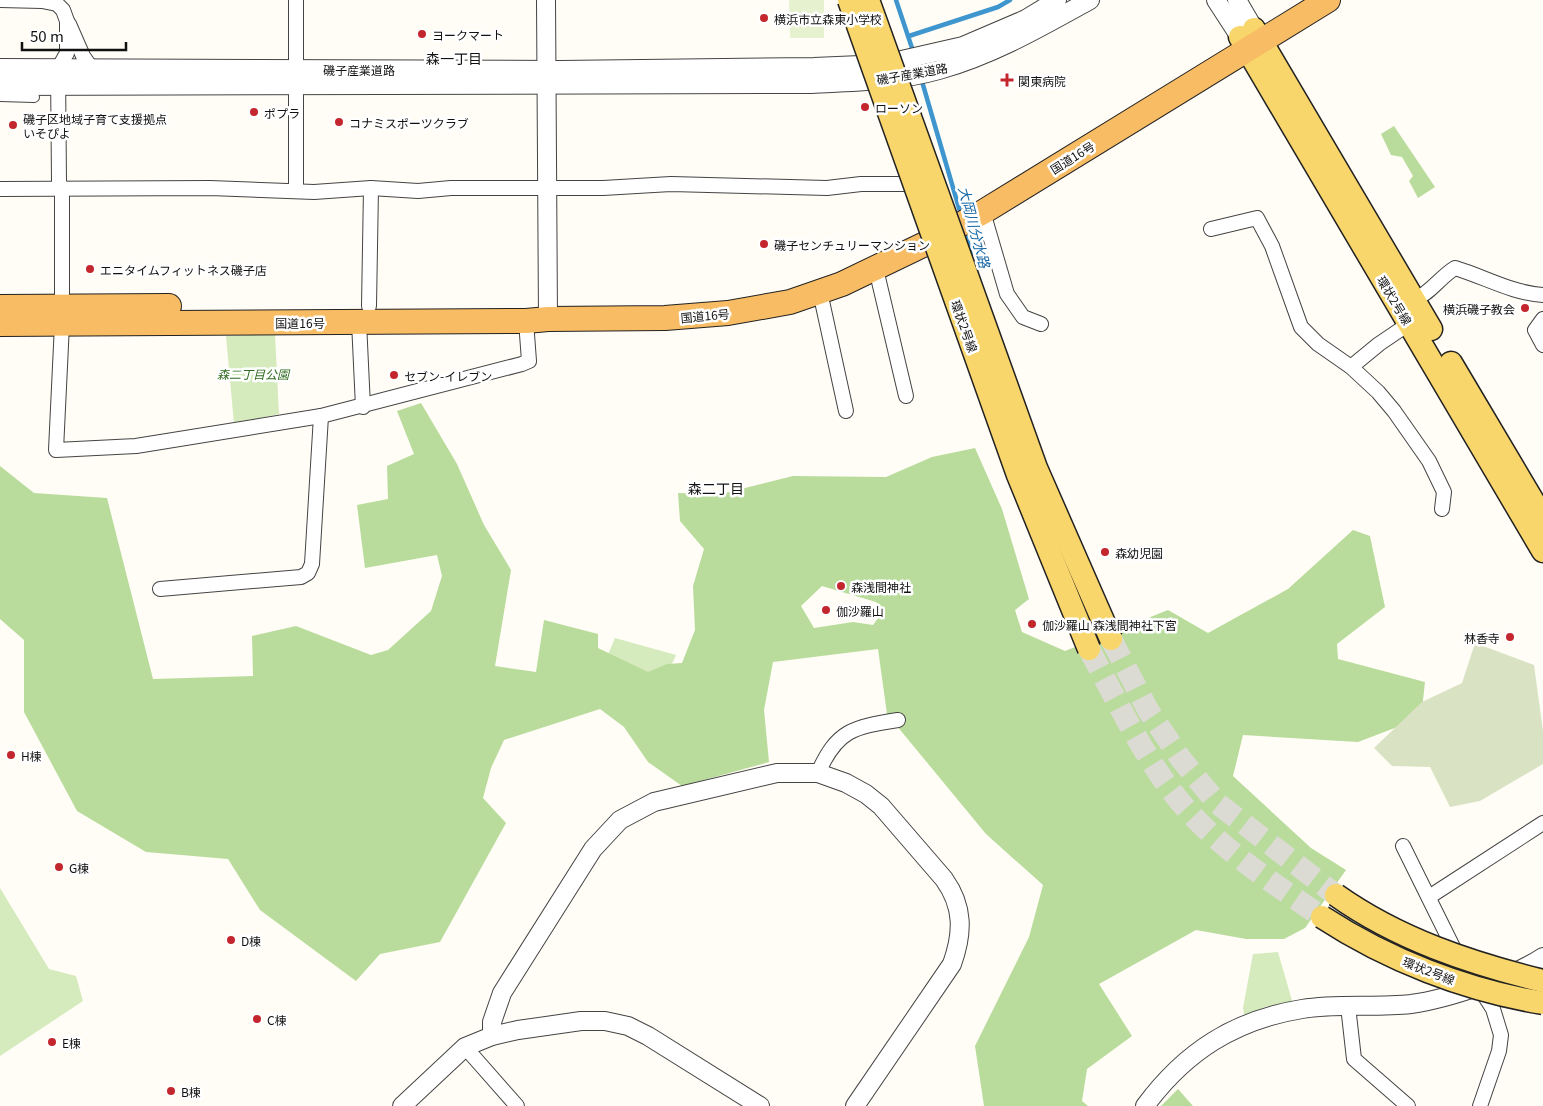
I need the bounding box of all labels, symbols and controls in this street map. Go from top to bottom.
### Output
place label: 横浜市立森東小学校 [774,10,882,27]
marker: 横浜市立森東小学校 [758,12,770,24]
scale bar [22,20,126,52]
text: 50 m [30,25,64,46]
place label: ヨークマート [432,26,504,43]
marker: ヨークマート [416,28,428,40]
district label: 森一丁目 [426,48,482,68]
street label: 磯子産業道路 [875,58,949,88]
street label: 磯子産業道路 [323,61,395,78]
place label: 関東病院 [1018,72,1066,89]
marker: 関東病院 [1000,73,1014,87]
place label: ローソン [875,99,923,116]
marker: ローソン [859,101,871,113]
place label: ポプラ [264,104,300,121]
marker: ポプラ [248,106,260,118]
place label: 磯子区地域子育て支援拠点 いそぴよ [23,110,167,141]
place label: コナミスポーツクラブ [349,114,469,131]
marker: コナミスポーツクラブ [333,116,345,128]
marker: 磯子区地域子育て支援拠点 いそぴよ [7,119,19,131]
street label: 国道16号 [1047,137,1097,177]
water label: 大岡川分水路 [954,184,996,271]
place label: 磯子センチュリーマンション [774,236,930,253]
marker: 磯子センチュリーマンション [758,238,770,250]
place label: エニタイムフィットネス磯子店 [100,261,267,278]
marker: エニタイムフィットネス磯子店 [84,263,96,275]
street label: 環状2号線 [1374,272,1416,328]
street label: 環状2号線 [948,297,982,355]
place label: 横浜磯子教会 [1443,300,1515,317]
marker: 横浜磯子教会 [1519,302,1531,314]
street label: 国道16号 [680,304,730,326]
street label: 国道16号 [275,314,325,331]
park label: 森二丁目公園 [217,365,291,382]
place label: セブン-イレブン [404,367,492,384]
marker: セブン-イレブン [388,369,400,381]
district label: 森二丁目 [688,478,744,498]
place label: 森幼児園 [1115,544,1163,561]
marker: 森幼児園 [1099,546,1111,558]
place label: 森浅間神社 [851,578,911,595]
marker: 森浅間神社 [835,580,847,592]
place label: 伽沙羅山 [836,602,884,619]
marker: 伽沙羅山 [820,604,832,616]
place label: 伽沙羅山 森浅間神社下宮 [1042,616,1177,633]
marker: 伽沙羅山 森浅間神社下宮 [1026,618,1038,630]
place label: 林香寺 [1464,629,1500,646]
marker: 林香寺 [1504,631,1516,643]
place label: H棟 [21,747,42,764]
marker: H棟 [5,749,17,761]
place label: G棟 [69,859,89,876]
marker: G棟 [53,861,65,873]
place label: D棟 [241,932,261,949]
marker: D棟 [225,934,237,946]
street label: 環状2号線 [1400,952,1458,988]
place label: C棟 [267,1011,287,1028]
marker: C棟 [251,1013,263,1025]
place label: E棟 [62,1034,81,1051]
marker: E棟 [46,1036,58,1048]
place label: B棟 [181,1083,201,1100]
marker: B棟 [165,1085,177,1097]

